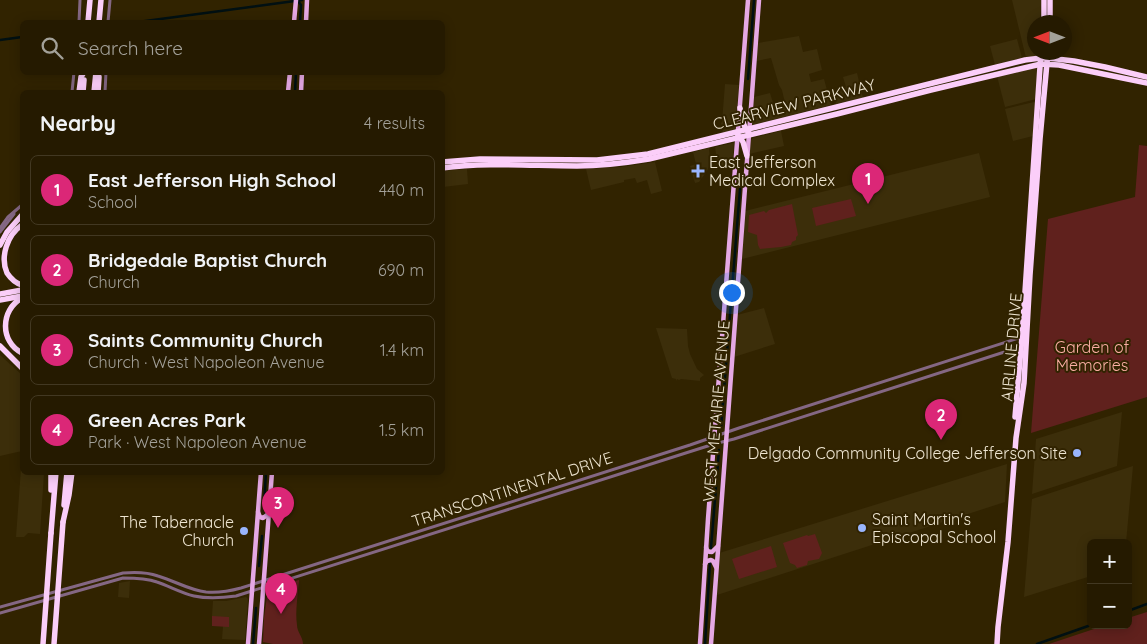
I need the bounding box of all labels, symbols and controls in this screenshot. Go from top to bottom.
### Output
north arrow [1027,15,1072,60]
search box [20,20,445,75]
icon: search [38,34,66,62]
text: Search here [78,36,183,60]
street label: CLEARVIEW PARKWAY [711,74,877,134]
text: Nearby [40,110,116,136]
text: 4 results [364,113,425,133]
place label: East Jefferson Medical Complex [709,152,835,190]
pin: 1 [852,163,884,204]
marker: East Jefferson Medical Complex [691,164,705,178]
text: East Jefferson High School [88,168,336,192]
text: 1 [54,180,60,200]
text: 440 m [379,180,424,200]
text: School [88,192,137,212]
text: Bridgedale Baptist Church [88,248,327,272]
text: 2 [52,260,62,280]
text: 690 m [378,260,424,280]
text: Church [88,272,140,292]
your location [719,280,745,306]
street label: AIRLINE DRIVE [996,292,1026,402]
street label: WEST METAIRIE AVENUE [698,319,734,503]
text: Saints Community Church [88,328,323,352]
park label: Garden of Memories [1055,337,1130,375]
text: 3 [53,340,61,360]
text: 1.4 km [380,340,424,360]
text: Church · West Napoleon Avenue [88,352,325,372]
pin: 2 [925,399,957,440]
text: Green Acres Park [88,408,246,432]
text: 4 [52,420,62,440]
text: 1.5 km [379,420,424,440]
text: Park · West Napoleon Avenue [88,432,307,452]
place label: Delgado Community College Jefferson Site [748,443,1067,463]
street label: TRANSCONTINENTAL DRIVE [409,447,615,531]
marker: Delgado Community College Jefferson Site [1071,447,1083,459]
pin: 3 [262,487,294,528]
place label: Saint Martin's Episcopal School [872,509,996,547]
place label: The Tabernacle Church [119,512,234,550]
marker: Saint Martin's Episcopal School [856,522,868,534]
marker: The Tabernacle Church [238,525,250,537]
map controls [1087,539,1132,629]
button: + [1087,539,1132,584]
pin: 4 [265,573,297,614]
button: − [1087,584,1132,629]

